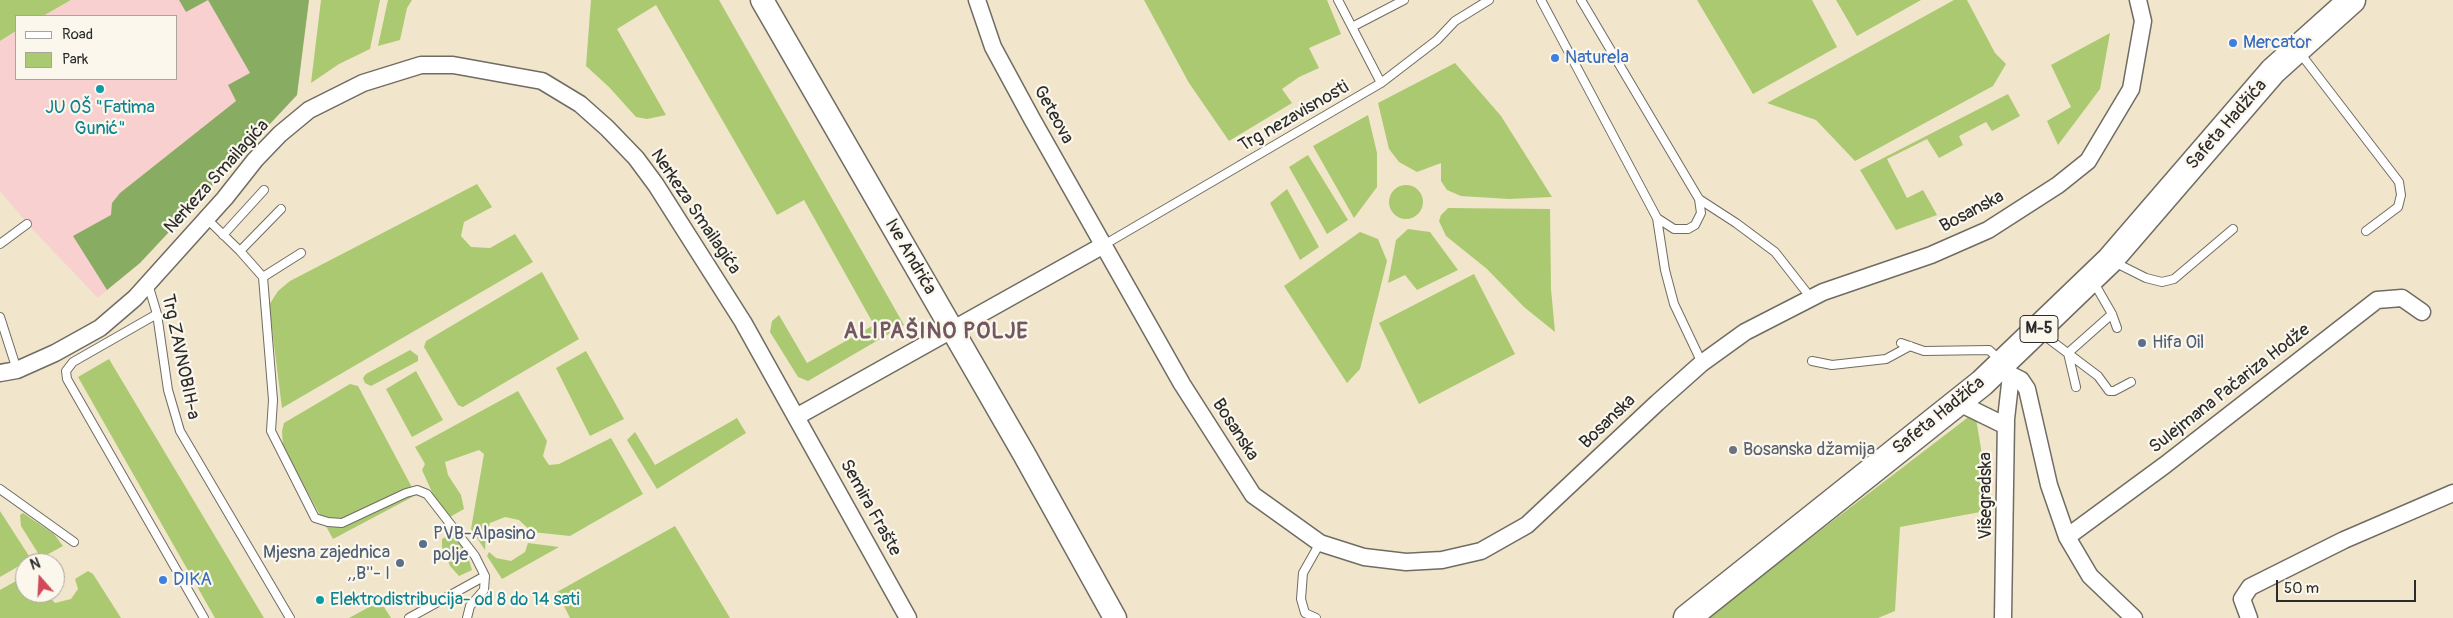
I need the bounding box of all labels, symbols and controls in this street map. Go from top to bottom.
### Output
legend [15,15,178,80]
text: Road [62,25,93,44]
place label: Mercator [2243,32,2312,54]
marker: Mercator [2227,37,2239,49]
place label: Naturela [1565,47,1629,69]
text: Park [62,50,88,69]
marker: Naturela [1549,52,1561,64]
street label: Safeta Hadžića [2182,76,2272,174]
street label: Trg nezavisnosti [1235,77,1353,157]
street label: Geteova [1028,82,1078,148]
marker: JU OŠ "Fatima Gunić" [94,83,106,95]
place label: JU OŠ "Fatima Gunić" [45,97,155,140]
street label: Nerkeza Smailagića [160,115,274,239]
street label: Nerkeza Smailagića [645,145,745,279]
street label: Bosanska [1936,186,2008,238]
street label: Ive Andrića [880,215,940,299]
street label: Trg ZAVNOBIH-a [156,292,204,422]
road number: M-5 [2020,316,2058,342]
district label: ALIPAŠINO POLJE [842,319,1030,345]
street label: Sulejmana Pačariza Hodže [2145,320,2315,458]
place label: Hifa Oil [2152,332,2204,354]
marker: Hifa Oil [2136,337,2148,349]
street label: Safeta Hadžića [1889,372,1989,460]
street label: Bosanska [1576,390,1640,454]
street label: Bosanska [1207,395,1263,465]
place label: Bosanska džamija [1743,439,1875,461]
marker: Bosanska džamija [1727,444,1739,456]
street label: Višegradska [1975,452,1997,540]
street label: Semira Frašte [835,456,905,560]
place label: PVB-Alpasino polje [433,523,536,566]
marker: PVB-Alpasino polje [417,538,429,550]
place label: Mjesna zajednica ,,B''- I [263,542,390,584]
north arrow [15,553,65,603]
text: N [28,555,43,574]
marker: Mjesna zajednica ,,B''- I [394,557,406,569]
place label: DIKA [173,569,212,591]
scale bar [2278,570,2418,602]
marker: DIKA [157,574,169,586]
text: 50 m [2284,579,2319,598]
place label: Elektrodistribucija- od 8 do 14 sati [330,589,580,611]
marker: Elektrodistribucija- od 8 do 14 sati [314,594,326,606]

